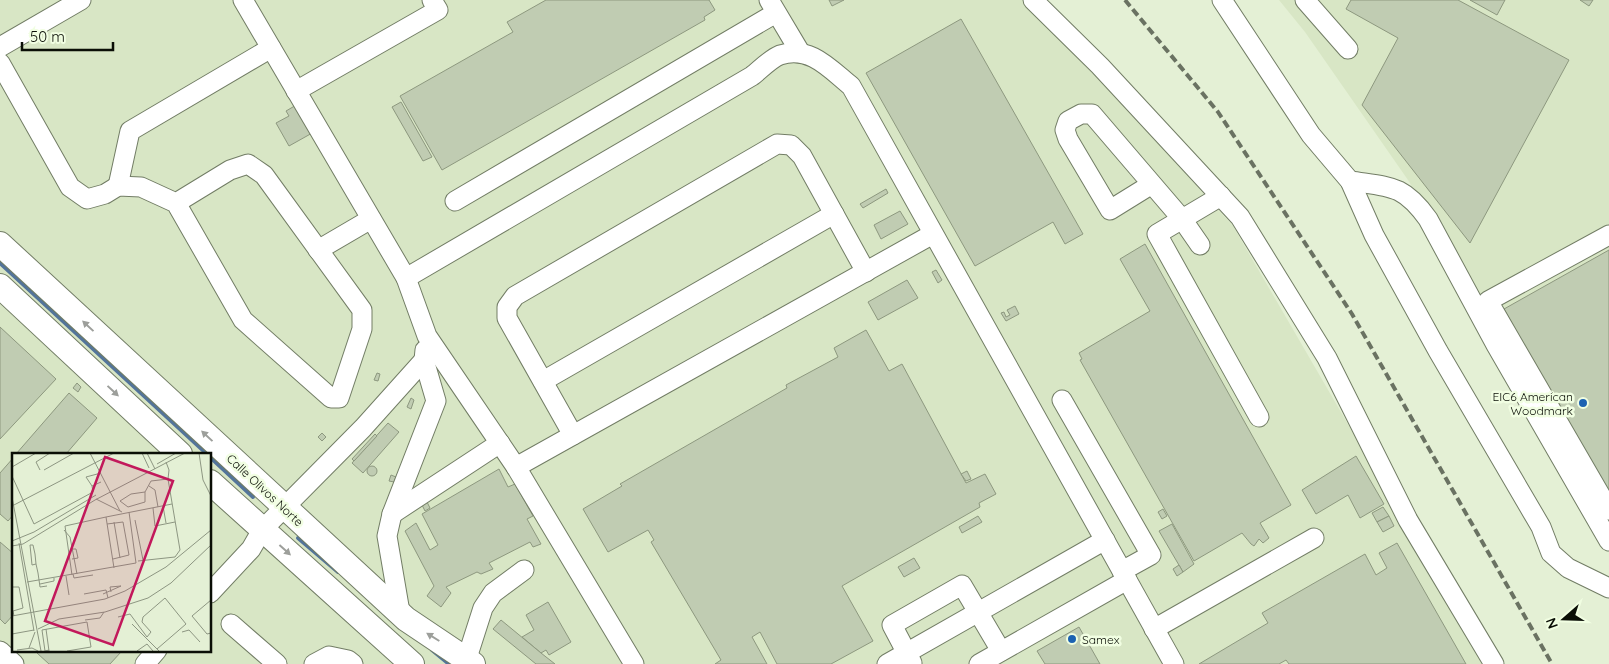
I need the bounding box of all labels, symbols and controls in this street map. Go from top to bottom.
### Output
scale bar [22,20,114,52]
text: 50 m [30,27,65,46]
one-way arrow [82,320,94,332]
one-way arrow [106,385,118,397]
place label: EIC6 American Woodmark [1493,389,1573,418]
marker: EIC6 American Woodmark [1577,397,1589,409]
one-way arrow [201,430,213,442]
street label: Calle Olivos Norte [224,451,306,529]
inset map [12,453,211,652]
one-way arrow [278,544,290,556]
north arrow [1539,594,1589,644]
text: N [1542,616,1562,631]
one-way arrow [426,632,439,642]
place label: Samex [1082,632,1120,647]
marker: Samex [1066,633,1078,645]

